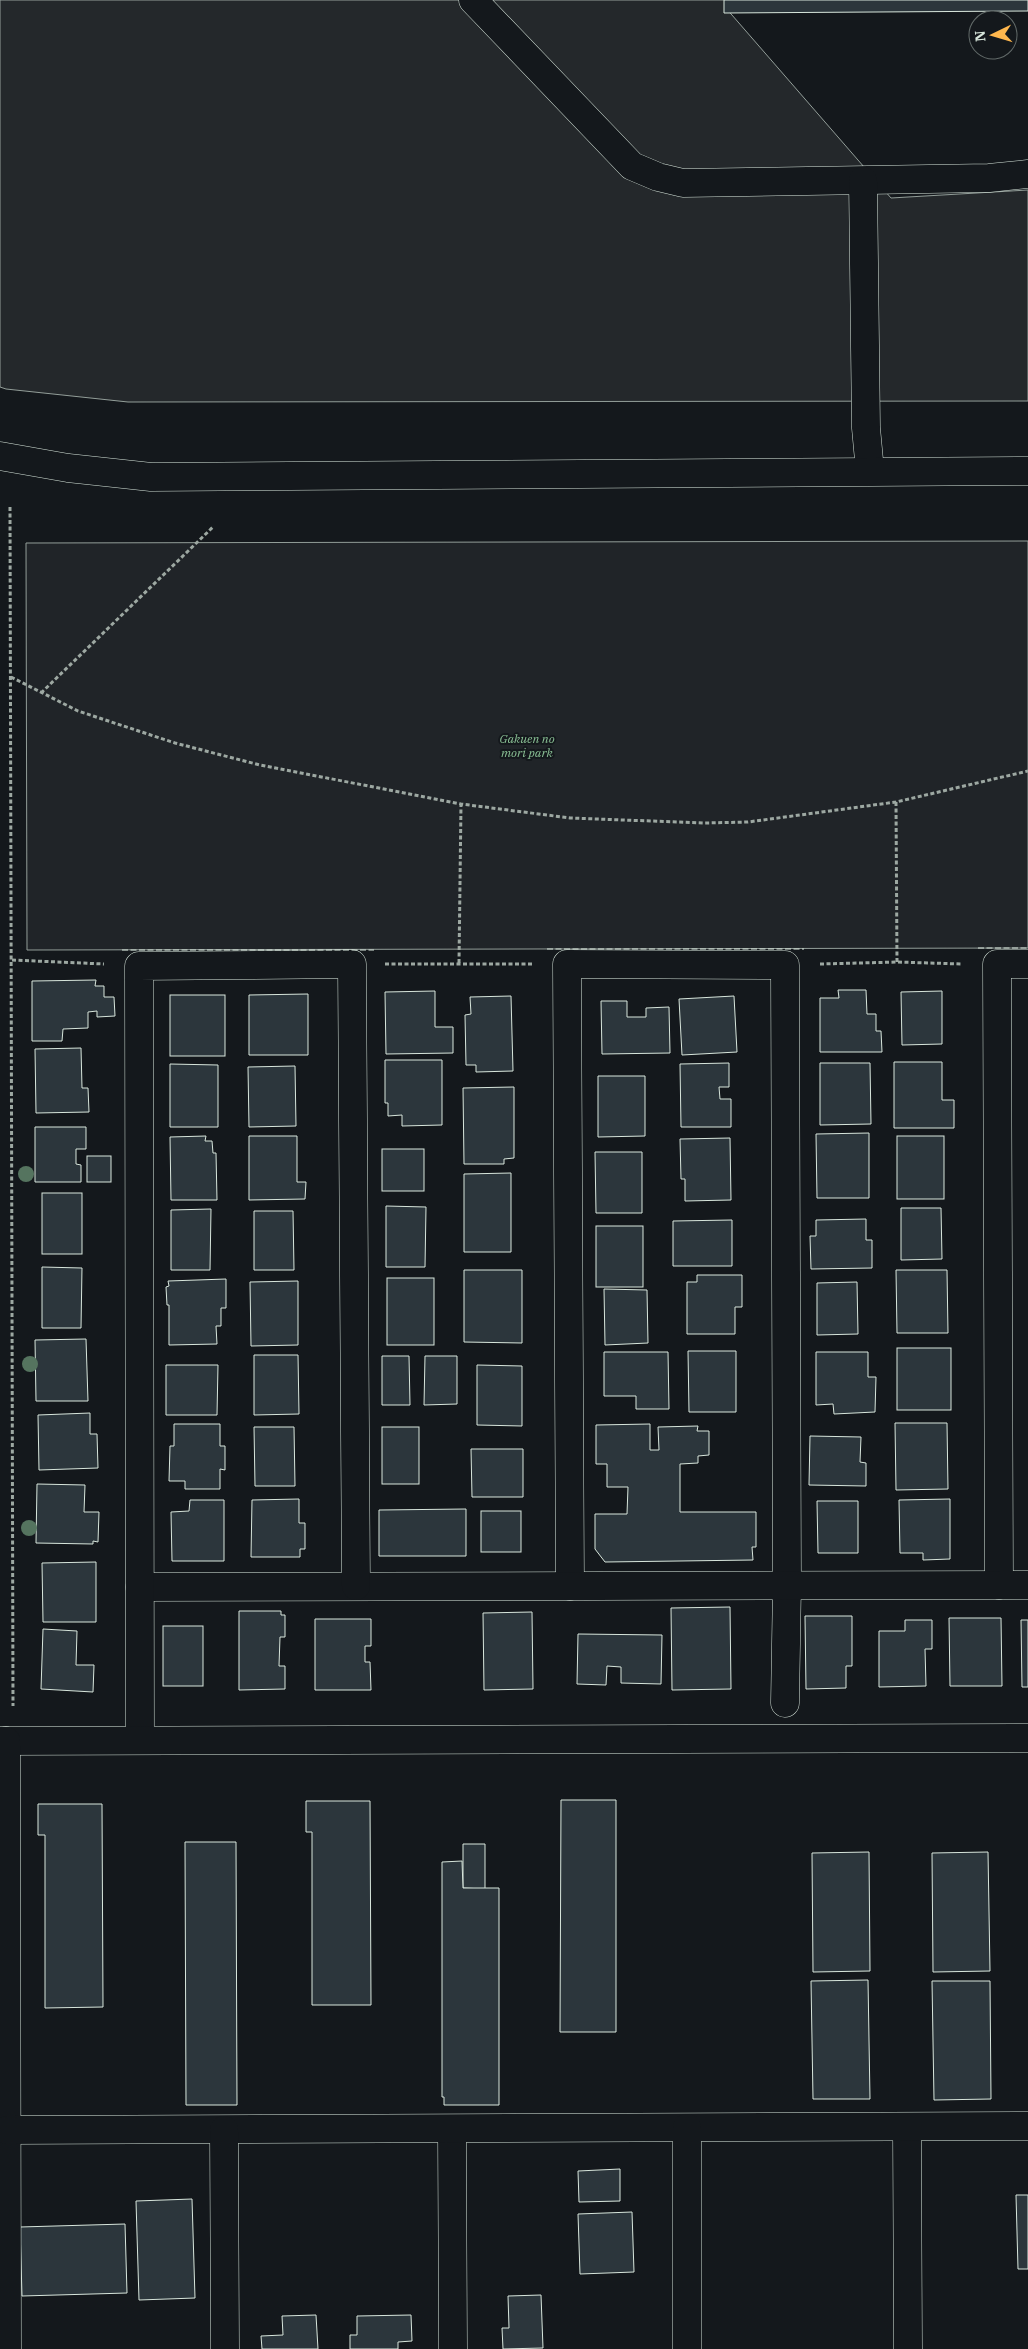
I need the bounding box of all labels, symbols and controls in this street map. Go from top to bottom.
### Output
north arrow [968,10,1018,60]
text: N [971,30,989,42]
park label: Gakuen no mori park [499,731,555,760]

